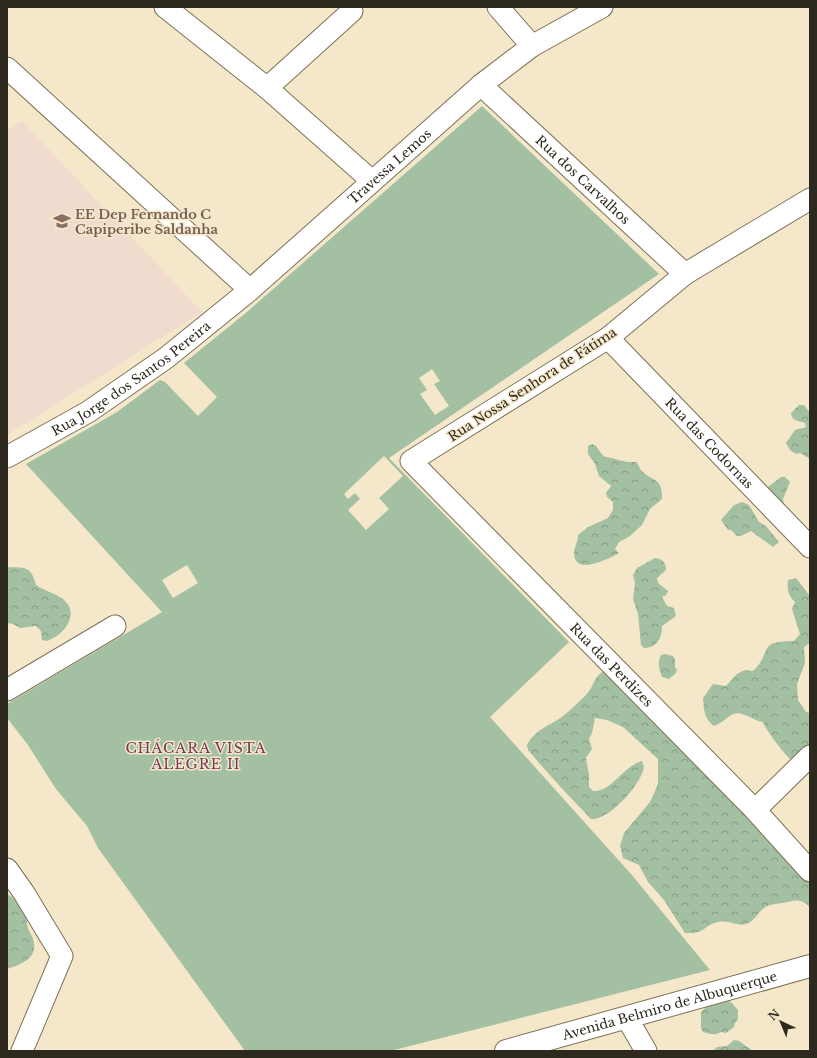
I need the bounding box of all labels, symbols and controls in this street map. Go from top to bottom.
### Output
street label: Travessa Lemos [345,125,435,208]
street label: Rua dos Carvalhos [532,132,634,228]
place label: EE Dep Fernando C Capiperibe Saldanha [75,206,218,238]
school or university icon: EE Dep Fernando C Capiperibe Saldanha [52,211,72,231]
street label: Rua Jorge dos Santos Pereira [49,317,215,440]
street label: Rua Nossa Senhora de Fátima [445,323,620,445]
street label: Rua das Codornas [661,394,757,492]
street label: Rua das Perdizes [566,619,656,711]
district label: CHÁCARA VISTA ALEGRE II [125,739,267,773]
street label: Avenida Belmiro de Albuquerque [560,968,779,1044]
north arrow [761,1002,801,1042]
text: N [765,1006,783,1023]

